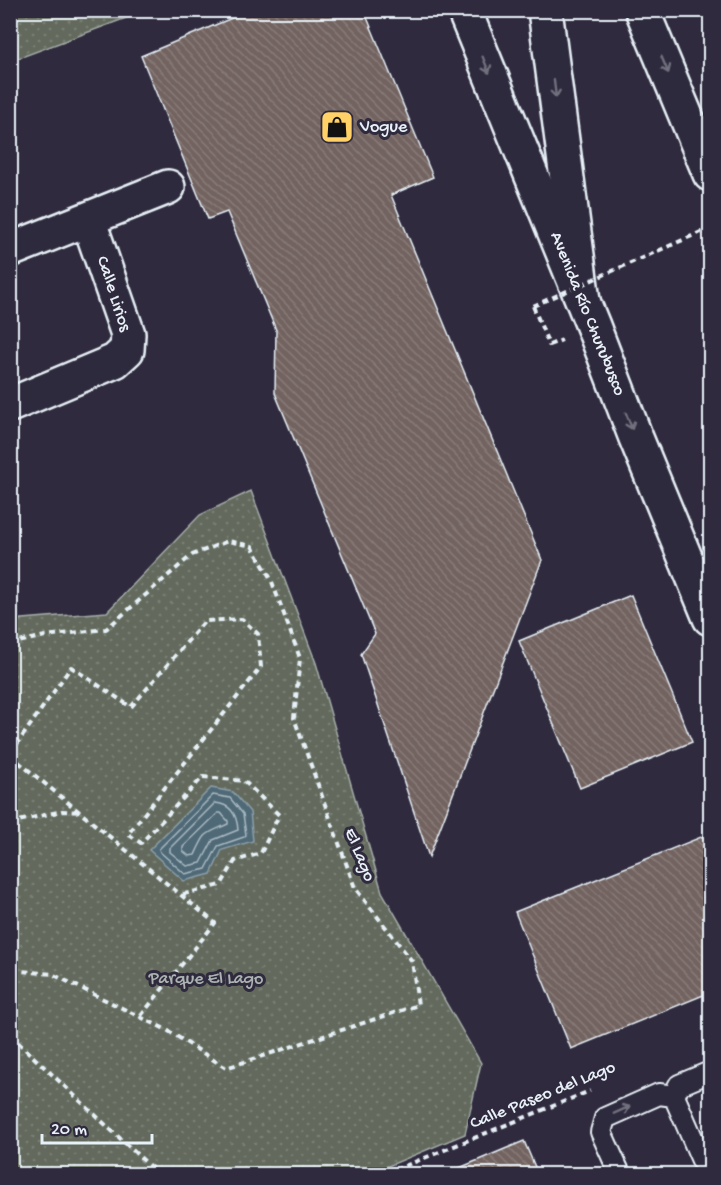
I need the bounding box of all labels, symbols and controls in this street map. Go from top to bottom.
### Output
one-way arrow [481,55,492,73]
one-way arrow [660,55,671,73]
one-way arrow [550,79,561,99]
shop icon: Vogue [319,109,355,145]
place label: Vogue [359,117,408,138]
street label: Avenida Río Churubusco [545,229,629,399]
street label: Calle Lirios [91,254,135,336]
one-way arrow [625,411,636,430]
street label: El Lago [339,825,379,885]
park label: Parque El Lago [148,969,263,990]
street label: Calle Paseo del Lago [467,1057,619,1135]
one-way arrow [612,1104,630,1116]
scale bar [42,1107,152,1145]
text: 20 m [51,1120,87,1141]

